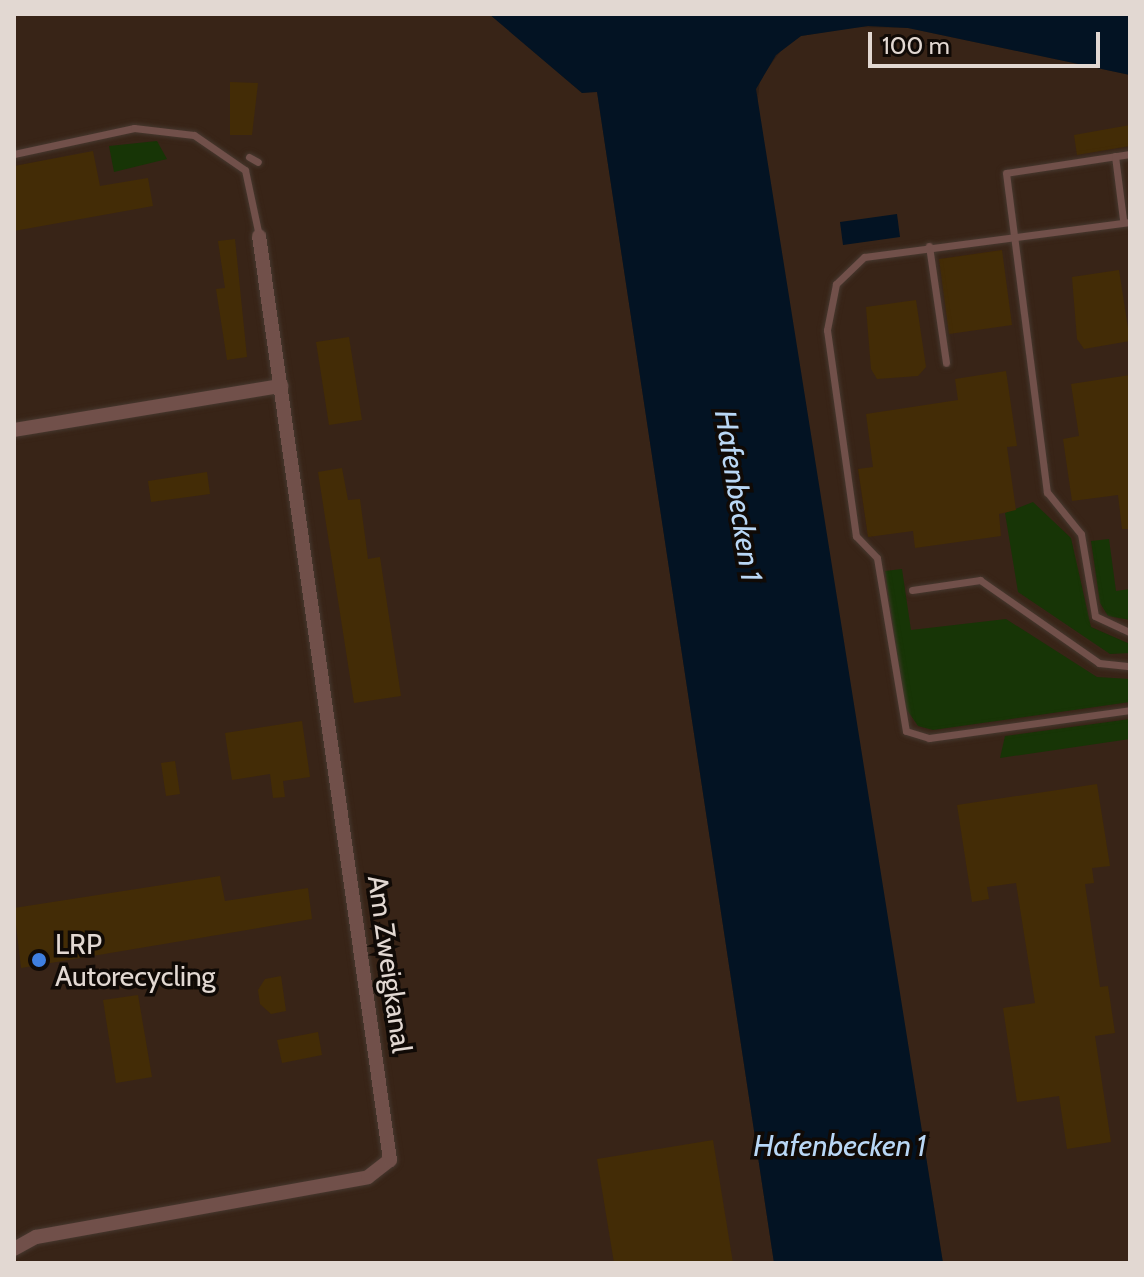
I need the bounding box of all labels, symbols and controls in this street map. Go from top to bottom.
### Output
scale bar [872,16,1104,66]
text: 100 m [882,31,950,60]
water label: Hafenbecken 1 [707,407,769,585]
street label: Am Zweigkanal [361,873,419,1055]
place label: LRP Autorecycling [55,927,216,993]
marker: LRP Autorecycling [30,951,48,969]
water label: Hafenbecken 1 [753,1128,927,1164]

